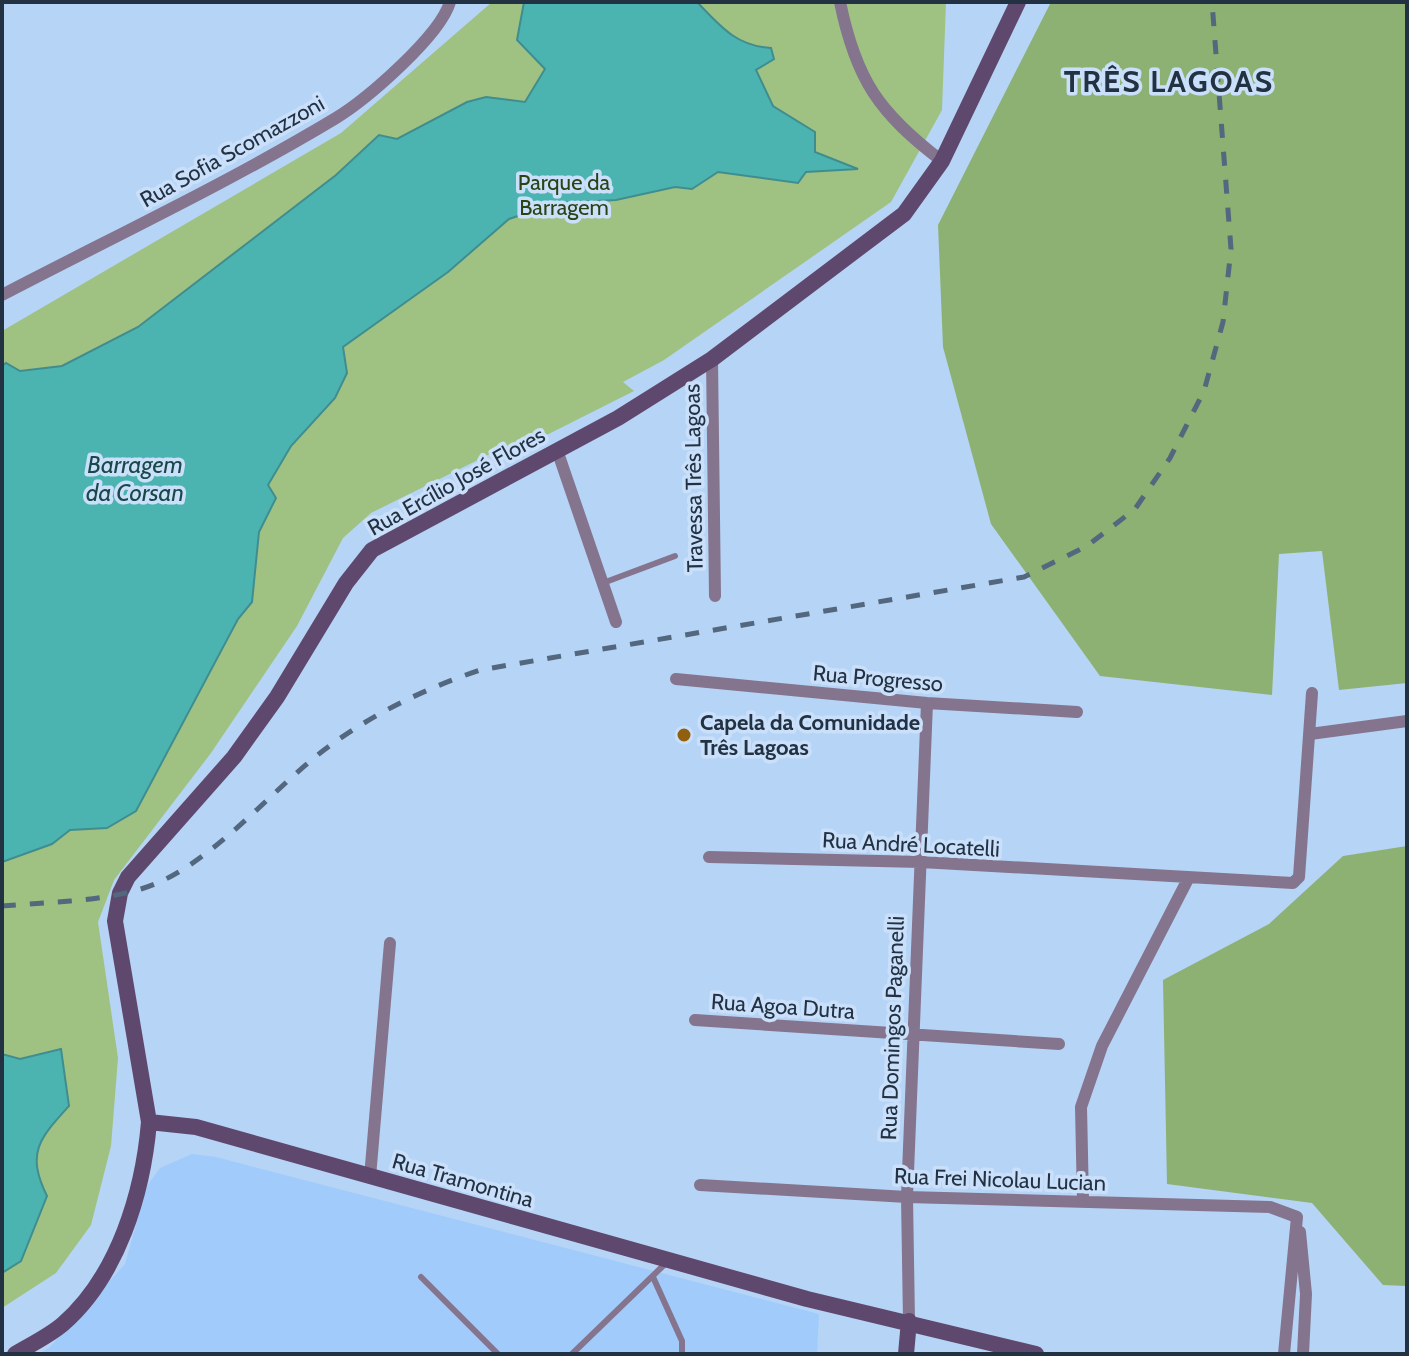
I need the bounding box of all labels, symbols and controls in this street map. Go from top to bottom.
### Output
district label: TRÊS LAGOAS [1064,63,1274,100]
street label: Rua Sofia Scomazzoni [135,90,329,213]
park label: Parque da Barragem [518,169,611,221]
street label: Travessa Três Lagoas [678,384,709,572]
street label: Rua Ercílio José Flores [363,421,550,541]
water label: Barragem da Corsan [86,450,184,507]
street label: Rua Progresso [812,659,944,698]
place label: Capela da Comunidade Três Lagoas [700,709,920,761]
marker: Capela da Comunidade Três Lagoas [675,726,693,744]
street label: Rua André Locatelli [821,826,1000,863]
street label: Rua Domingos Paganelli [875,915,910,1141]
street label: Rua Agoa Dutra [710,988,856,1025]
street label: Rua Tramontina [389,1147,537,1214]
street label: Rua Frei Nicolau Lucian [894,1162,1106,1197]

